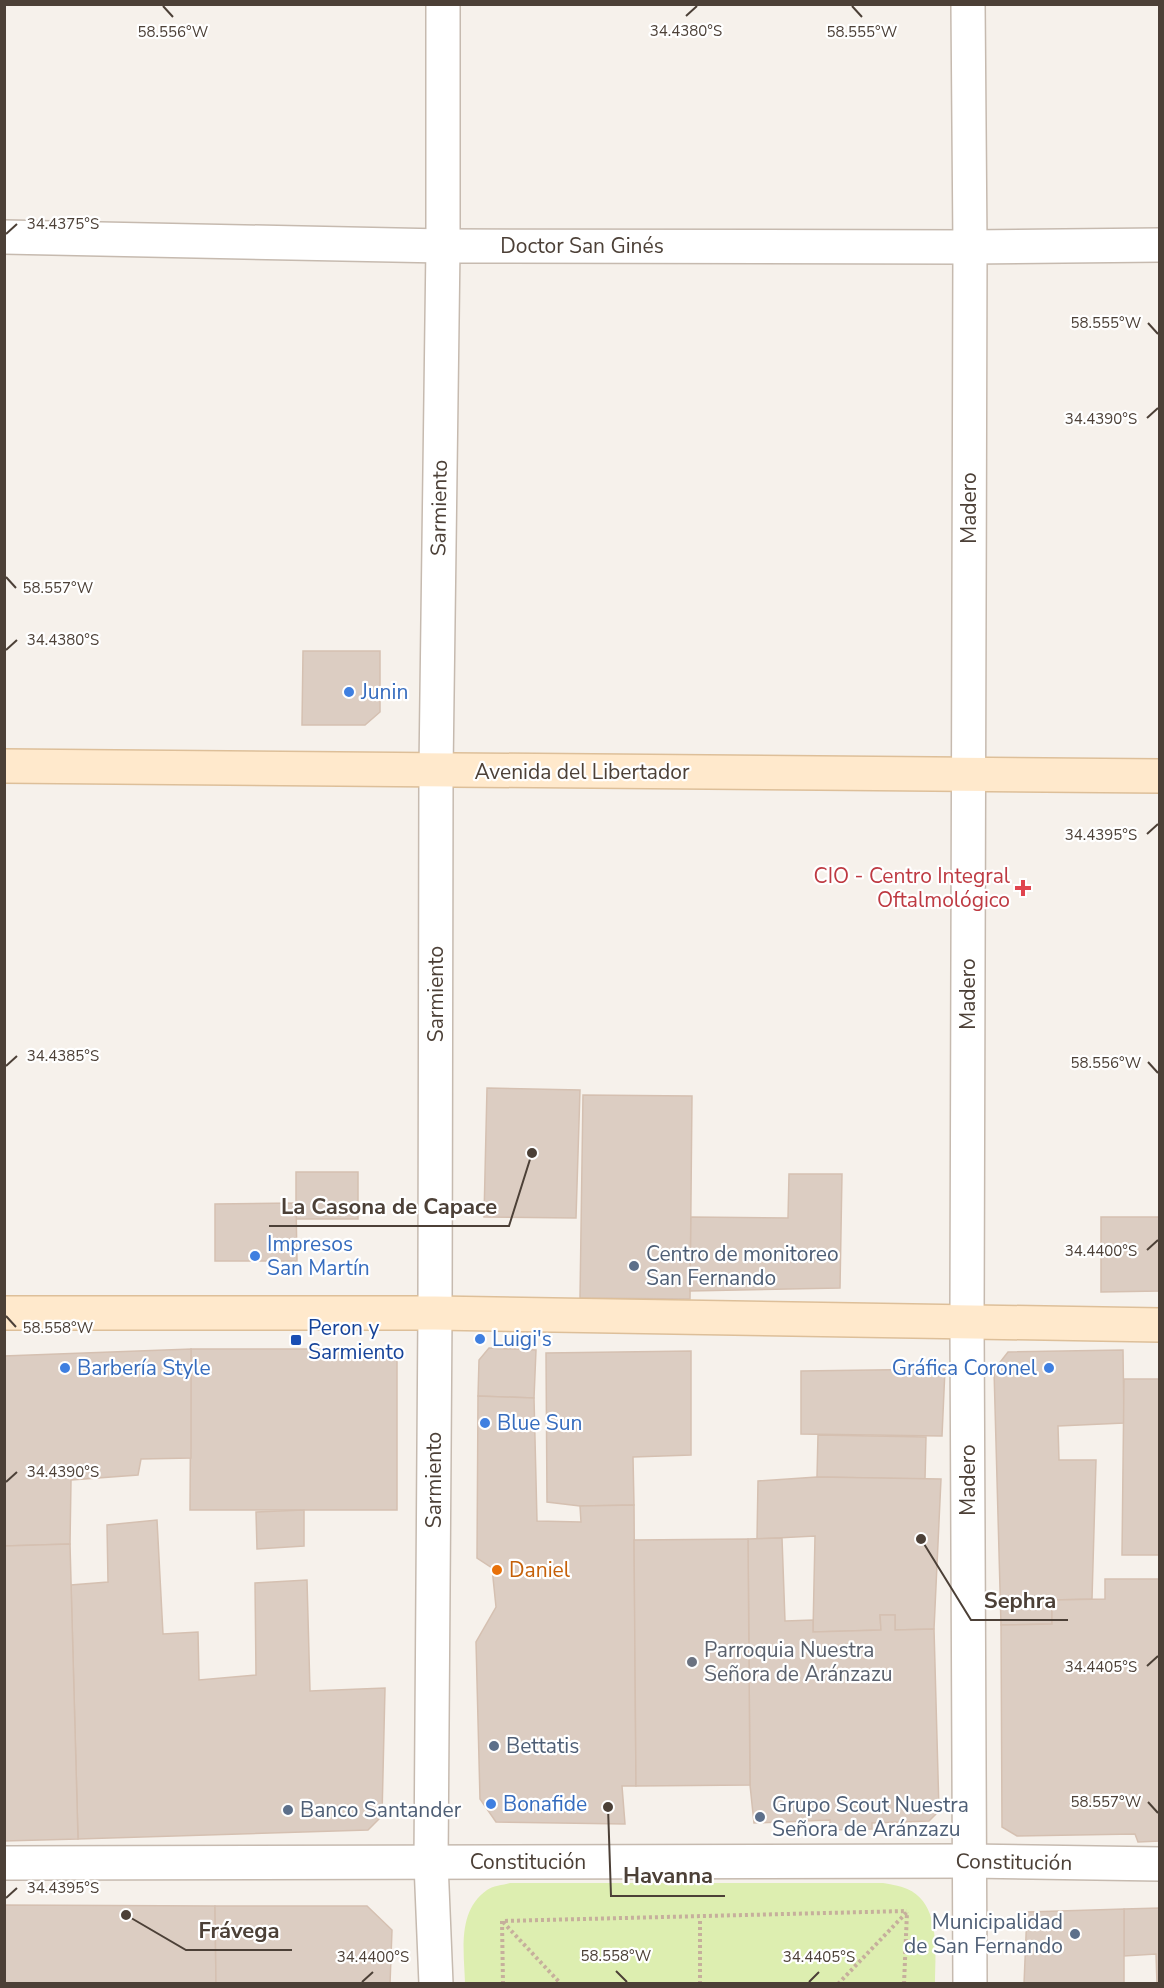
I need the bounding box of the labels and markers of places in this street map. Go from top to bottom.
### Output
place label: Junin [360,678,408,706]
marker: Junin [342,685,356,699]
place label: CIO - Centro Integral Oftalmológico [814,862,1011,914]
marker: CIO - Centro Integral Oftalmológico [1014,879,1032,897]
callout: La Casona de Capace [269,1186,509,1226]
place label: Impresos San Martín [267,1230,370,1282]
place label: Centro de monitoreo San Fernando [646,1240,839,1292]
marker: Impresos San Martín [248,1249,262,1263]
marker: Centro de monitoreo San Fernando [627,1259,641,1273]
place label: Peron y Sarmiento [308,1314,404,1366]
place label: Luigi's [492,1325,552,1353]
marker: Luigi's [473,1332,487,1346]
marker: Peron y Sarmiento [289,1333,303,1347]
place label: Barbería Style [77,1354,211,1382]
place label: Gráfica Coronel [892,1354,1038,1382]
marker: Barbería Style [58,1361,72,1375]
marker: Gráfica Coronel [1042,1361,1056,1375]
place label: Blue Sun [497,1409,582,1437]
marker: Blue Sun [478,1416,492,1430]
place label: Daniel [509,1556,571,1584]
marker: Daniel [490,1563,504,1577]
callout: Sephra [971,1580,1068,1620]
place label: Parroquia Nuestra Señora de Aránzazu [704,1636,892,1688]
marker: Parroquia Nuestra Señora de Aránzazu [685,1655,699,1669]
place label: Bettatis [506,1732,579,1760]
marker: Bettatis [487,1739,501,1753]
place label: Bonafide [503,1790,587,1818]
place label: Grupo Scout Nuestra Señora de Aránzazu [772,1791,969,1843]
place label: Banco Santander [300,1796,462,1824]
marker: Bonafide [484,1797,498,1811]
marker: Banco Santander [281,1803,295,1817]
marker: Grupo Scout Nuestra Señora de Aránzazu [753,1810,767,1824]
callout: Havanna [611,1856,725,1896]
place label: Municipalidad de San Fernando [904,1908,1063,1960]
callout: Frávega [186,1910,292,1950]
marker: Municipalidad de San Fernando [1068,1927,1082,1941]

